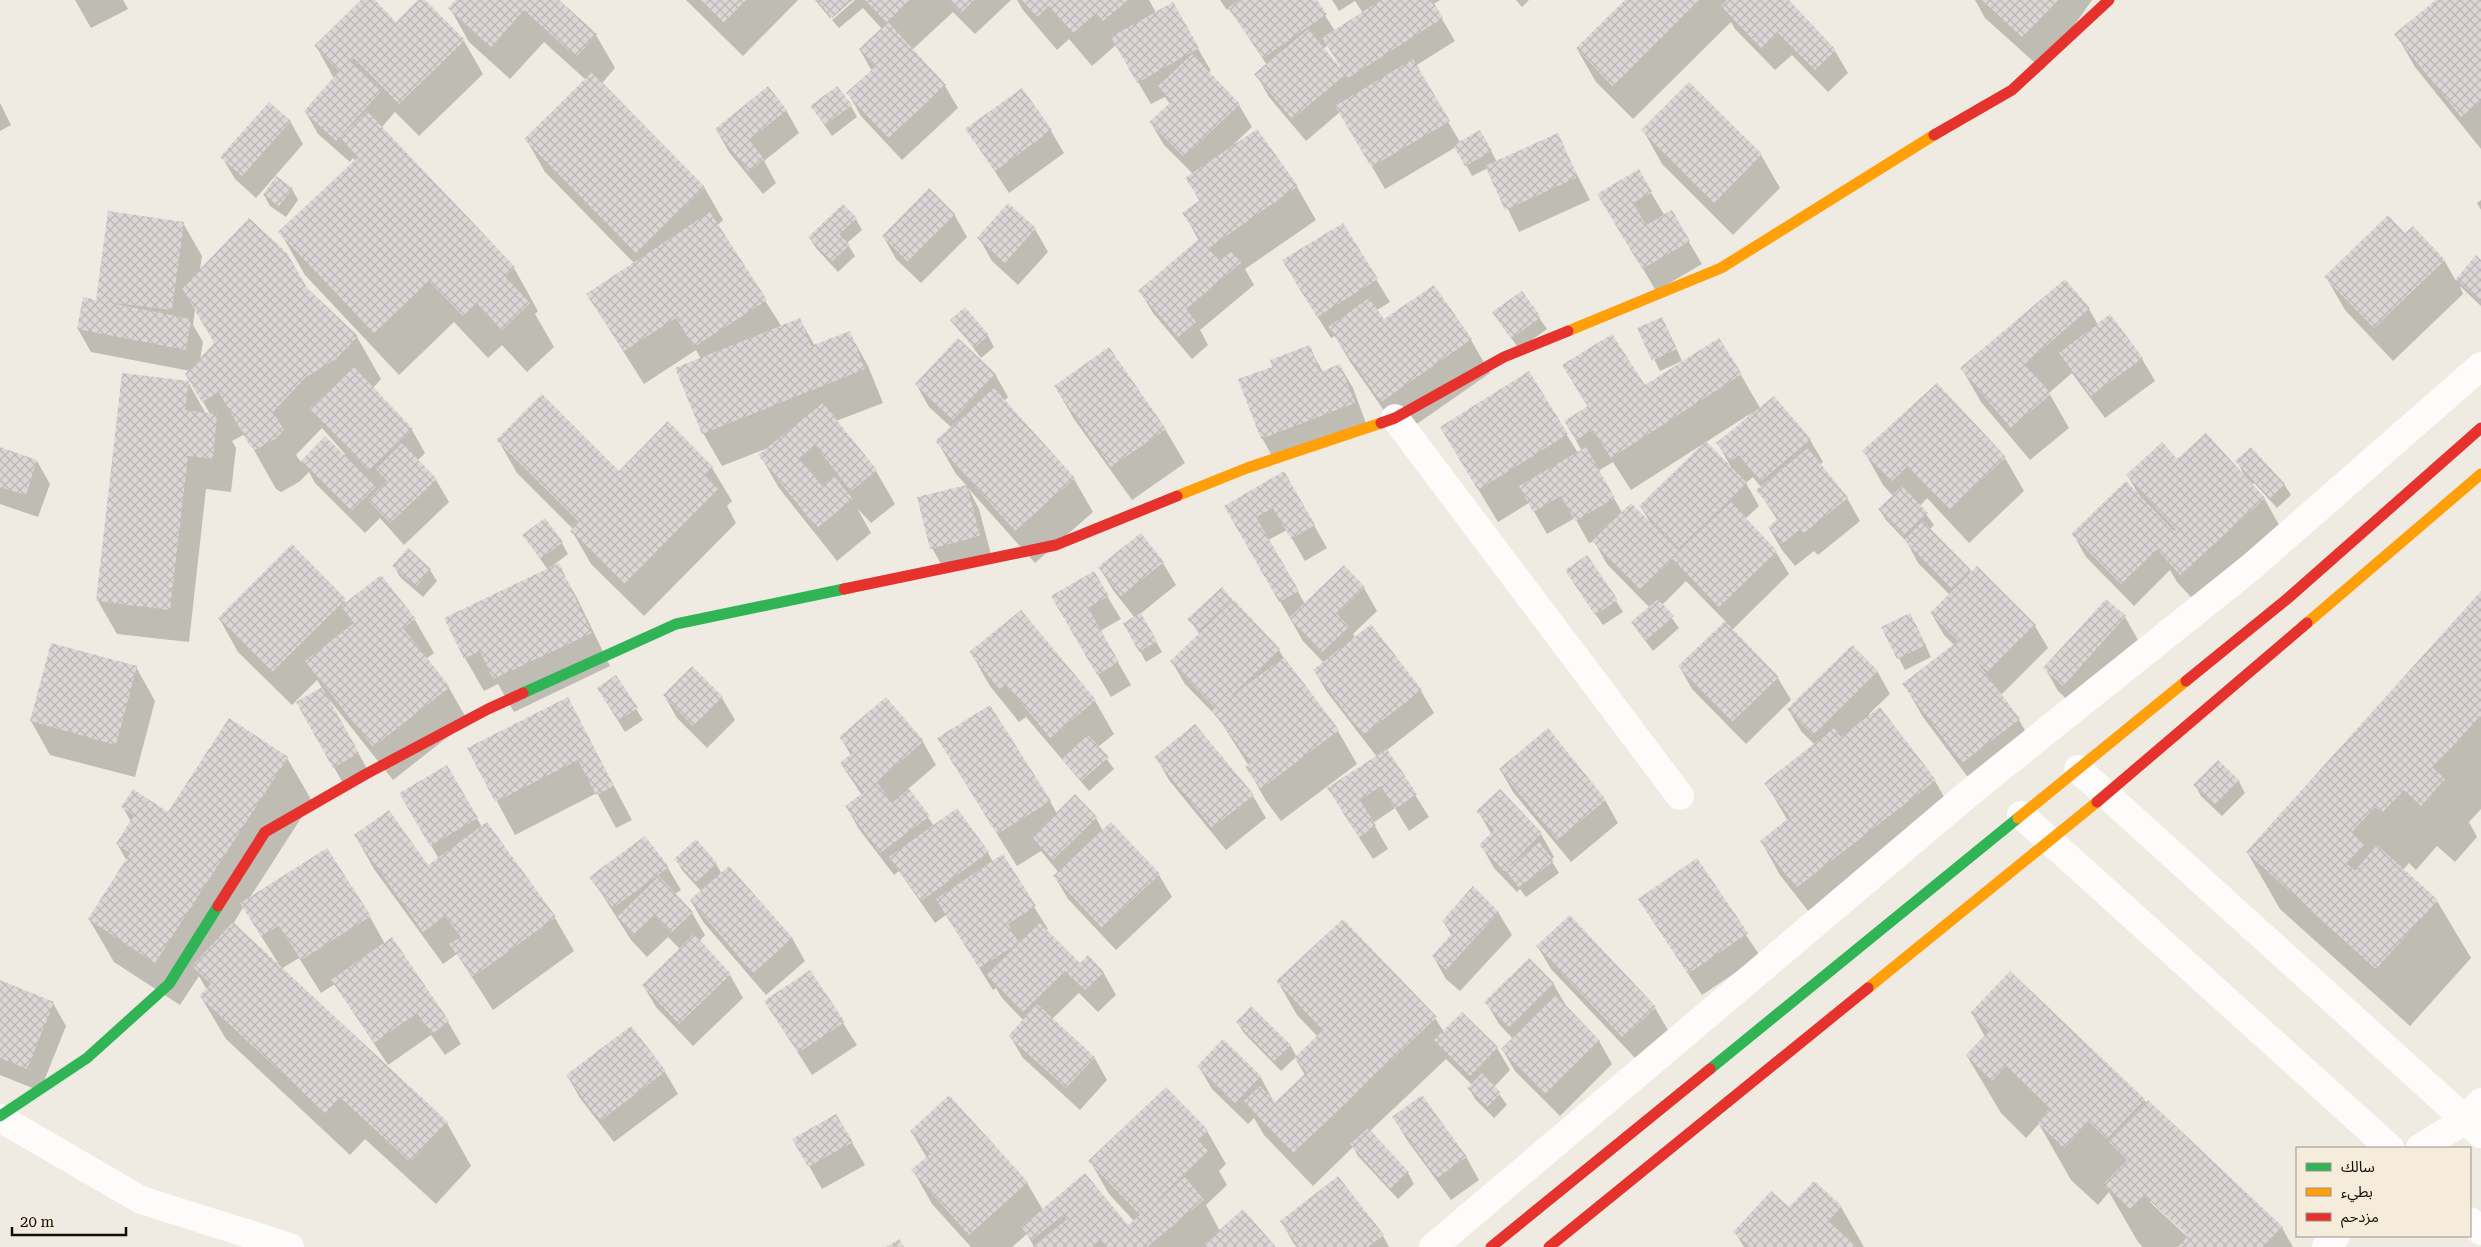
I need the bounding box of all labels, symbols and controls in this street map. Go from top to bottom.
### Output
legend [2296,1147,2471,1237]
text: سالك [2341,1158,2375,1176]
text: بطيء [2341,1183,2373,1203]
scale bar [12,1204,126,1236]
text: مزدحم [2341,1208,2379,1228]
text: 20 m [20,1213,55,1231]

